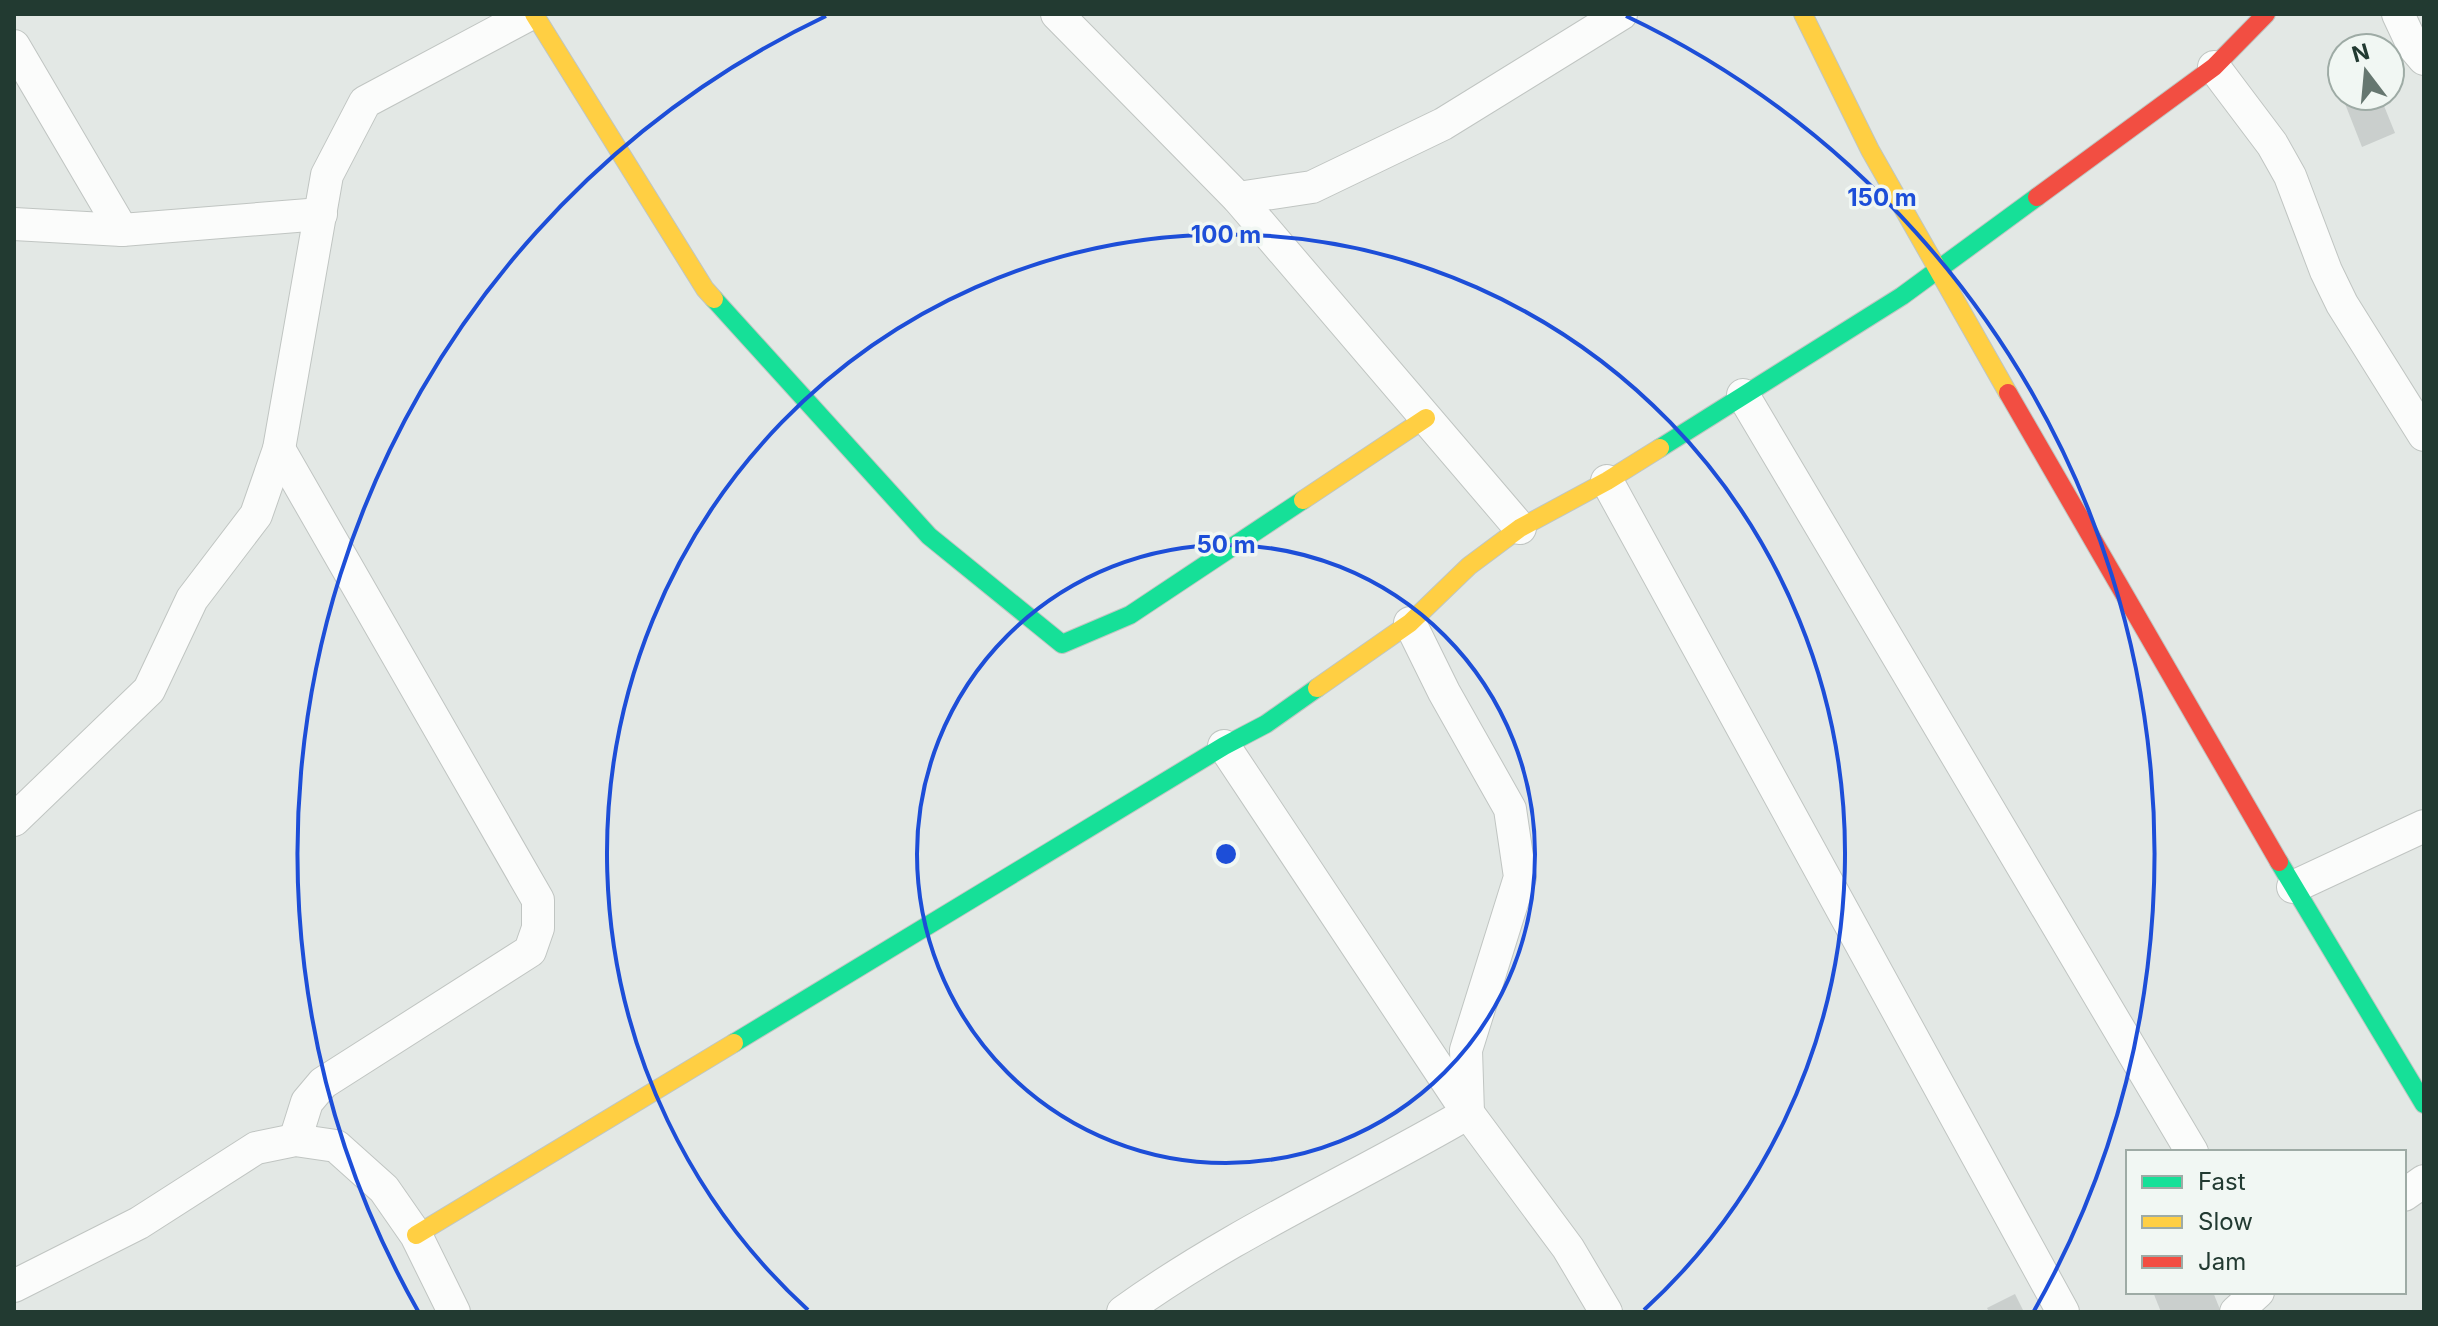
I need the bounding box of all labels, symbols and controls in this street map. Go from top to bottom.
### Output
north arrow [2326,32,2406,112]
text: N [2349,38,2372,68]
text: 150 m [1847,183,1917,212]
text: 100 m [1191,220,1261,249]
text: 50 m [1196,530,1256,559]
centre of rings [1212,840,1240,868]
legend [2126,1150,2406,1294]
text: Fast [2198,1167,2246,1196]
text: Slow [2198,1207,2253,1236]
text: Jam [2198,1247,2246,1276]

